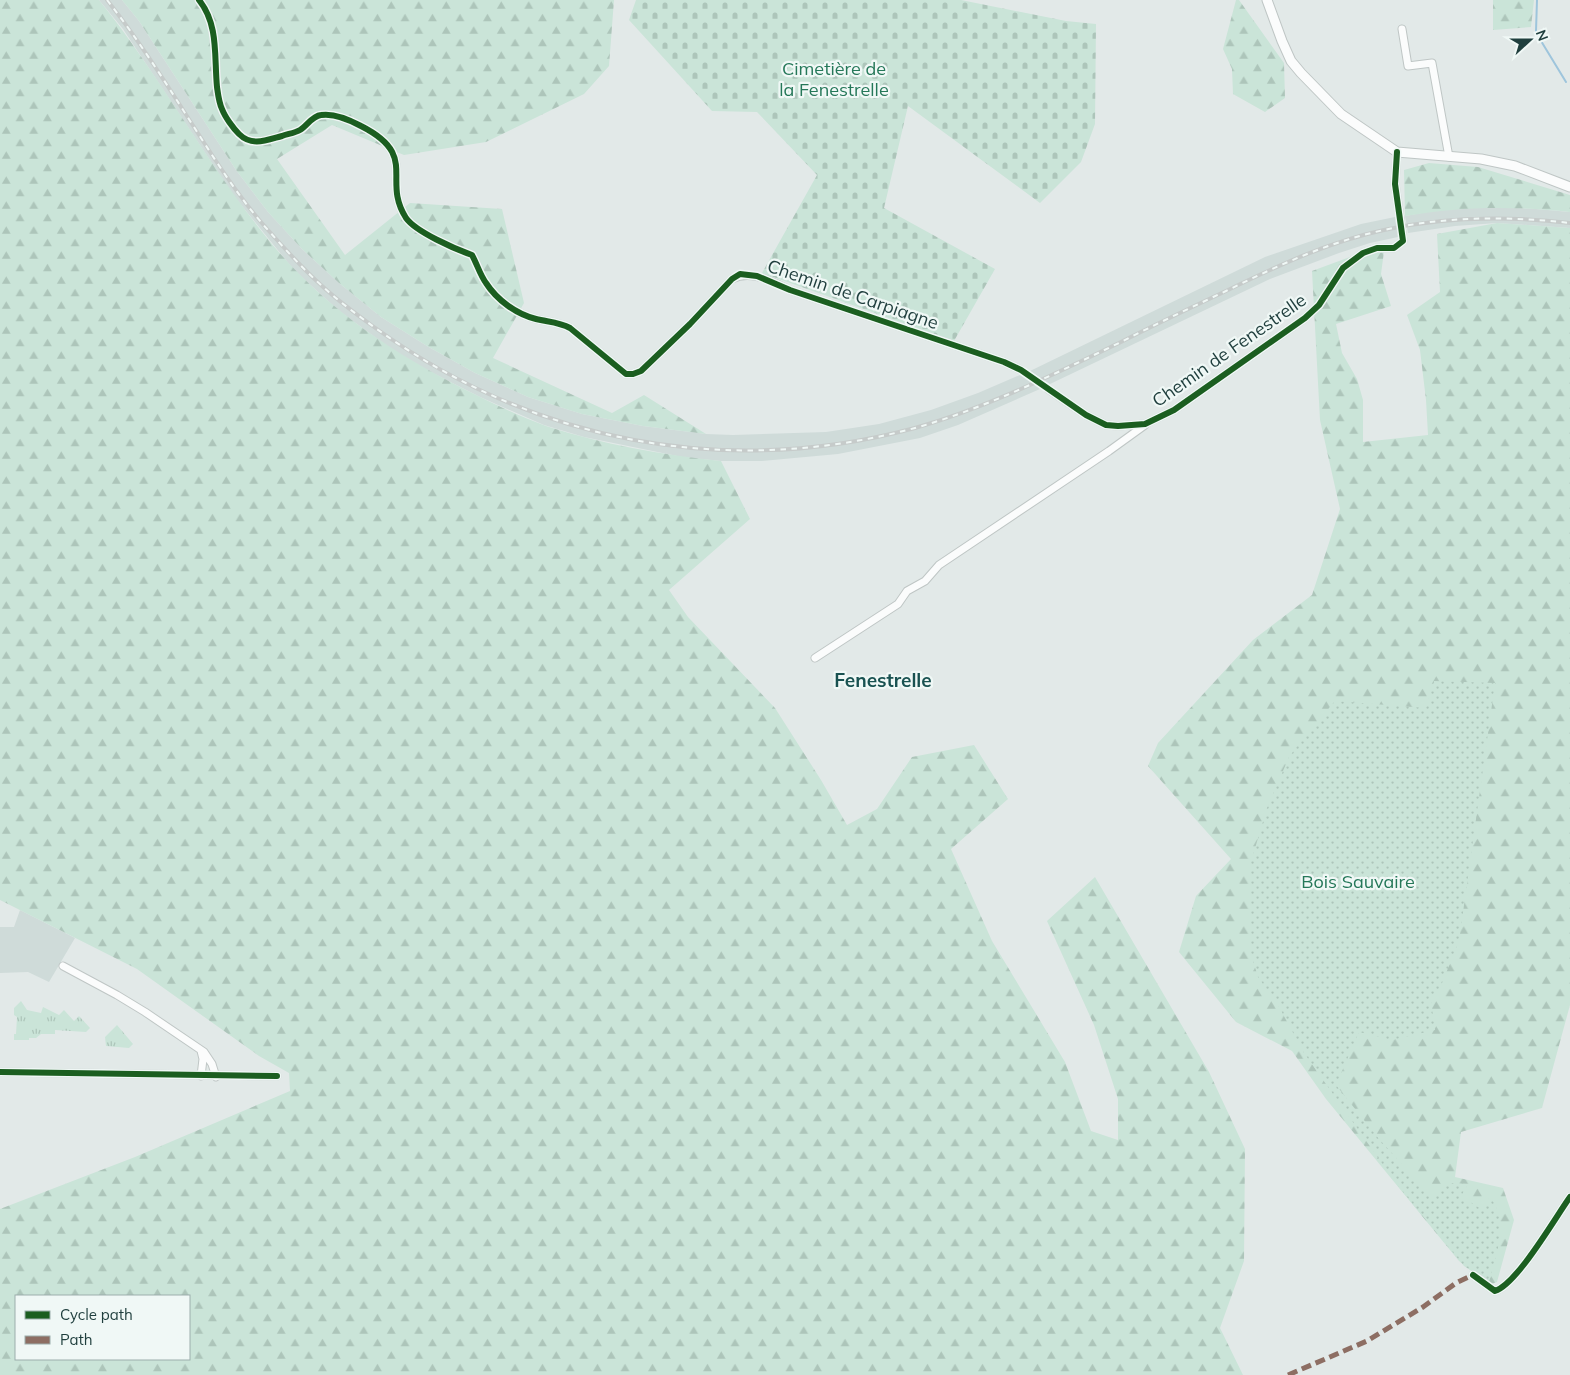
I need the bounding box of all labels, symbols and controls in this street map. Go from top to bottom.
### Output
north arrow [1505,15,1555,65]
text: N [1532,27,1552,44]
park label: Cimetière de la Fenestrelle [779,57,889,101]
street label: Chemin de Carpiagne [764,254,942,334]
street label: Chemin de Fenestrelle [1147,288,1311,412]
district label: Fenestrelle [834,668,932,692]
park label: Bois Sauvaire [1301,870,1415,893]
legend [15,1295,190,1360]
text: Cycle path [60,1305,133,1324]
text: Path [60,1330,92,1349]

